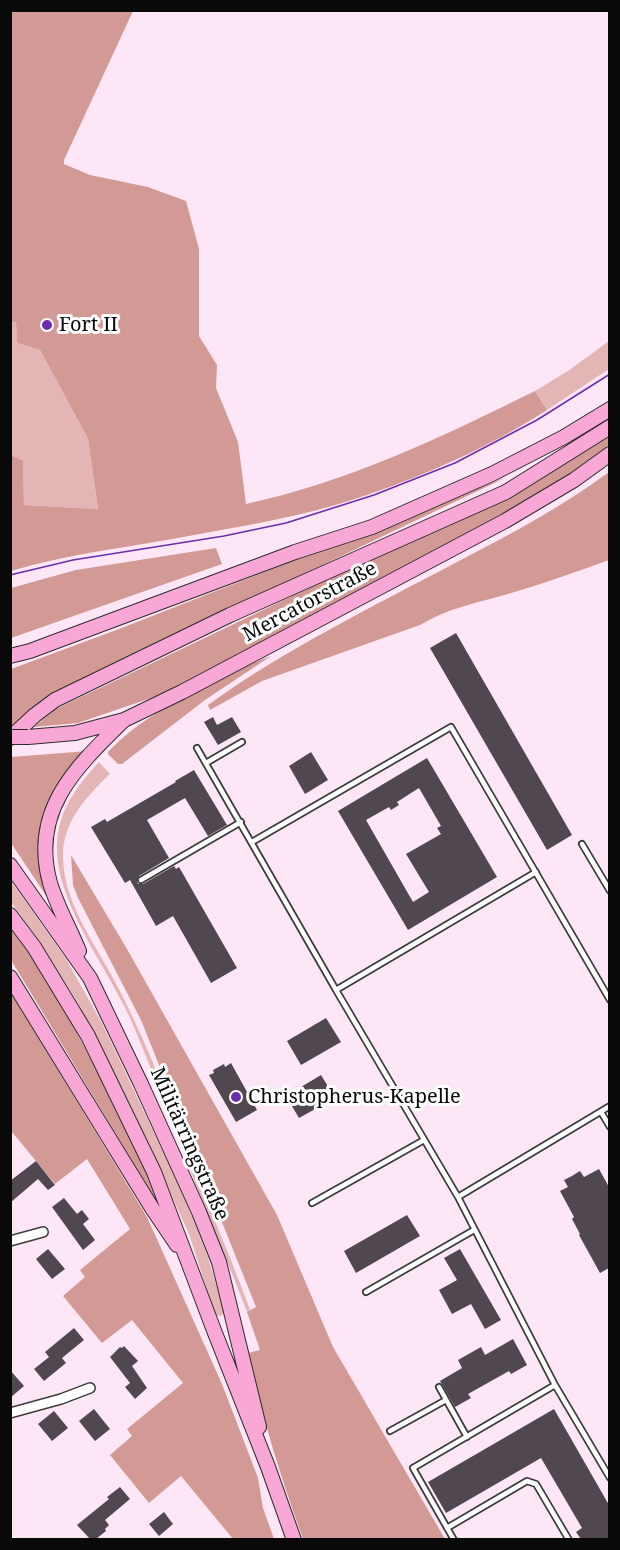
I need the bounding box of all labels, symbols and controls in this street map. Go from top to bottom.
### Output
place label: Fort II [59,313,118,337]
marker: Fort II [40,318,54,332]
street label: Mercatorstraße [239,557,381,647]
street label: Militärringstraße [144,1064,234,1224]
place label: Christopherus-Kapelle [248,1085,461,1109]
marker: Christopherus-Kapelle [229,1090,243,1104]

